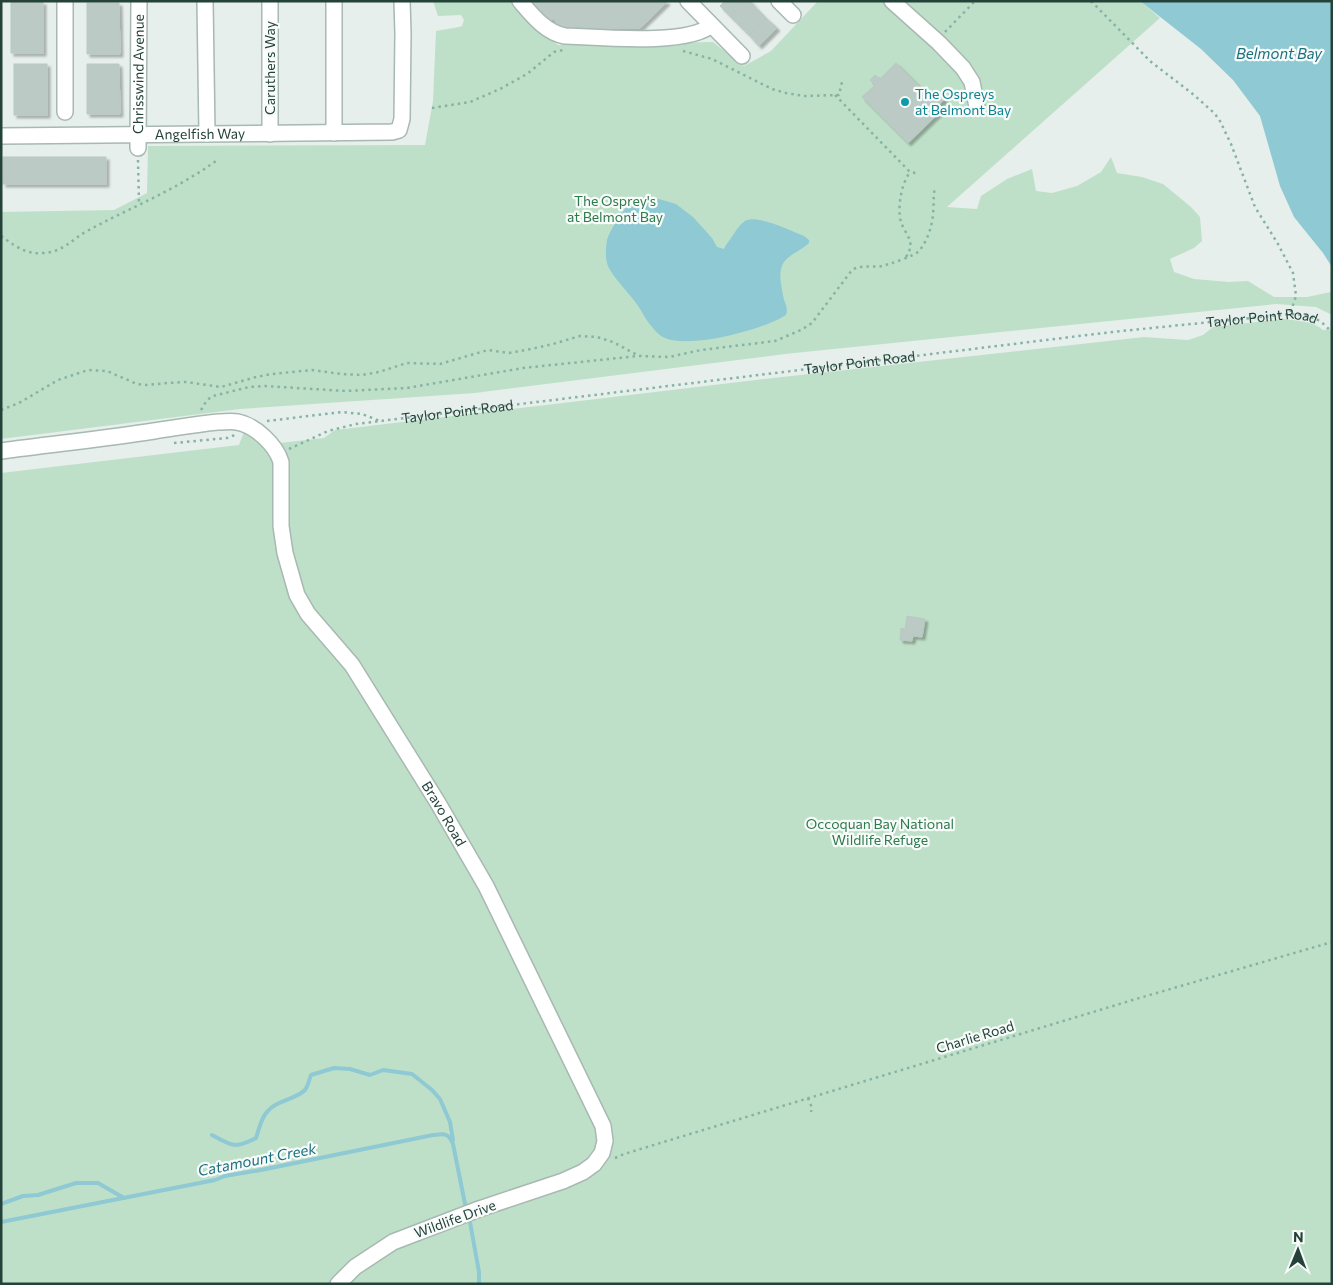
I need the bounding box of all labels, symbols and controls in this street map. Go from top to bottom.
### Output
street label: Chrisswind Avenue [129,14,147,134]
street label: Caruthers Way [261,21,278,115]
water label: Belmont Bay [1236,44,1323,62]
place label: The Ospreys at Belmont Bay [915,85,1011,118]
marker: The Ospreys at Belmont Bay [899,96,911,108]
street label: Angelfish Way [155,125,245,142]
park label: The Osprey's at Belmont Bay [567,192,663,225]
street label: Taylor Point Road [1205,305,1320,330]
street label: Taylor Point Road [803,347,916,377]
street label: Taylor Point Road [401,396,514,426]
street label: Bravo Road [419,778,470,849]
park label: Occoquan Bay National Wildlife Refuge [806,815,954,848]
street label: Charlie Road [934,1017,1016,1056]
water label: Catamount Creek [196,1139,318,1179]
street label: Wildlife Drive [412,1196,498,1241]
north arrow [1273,1225,1323,1275]
text: N [1293,1228,1304,1245]

